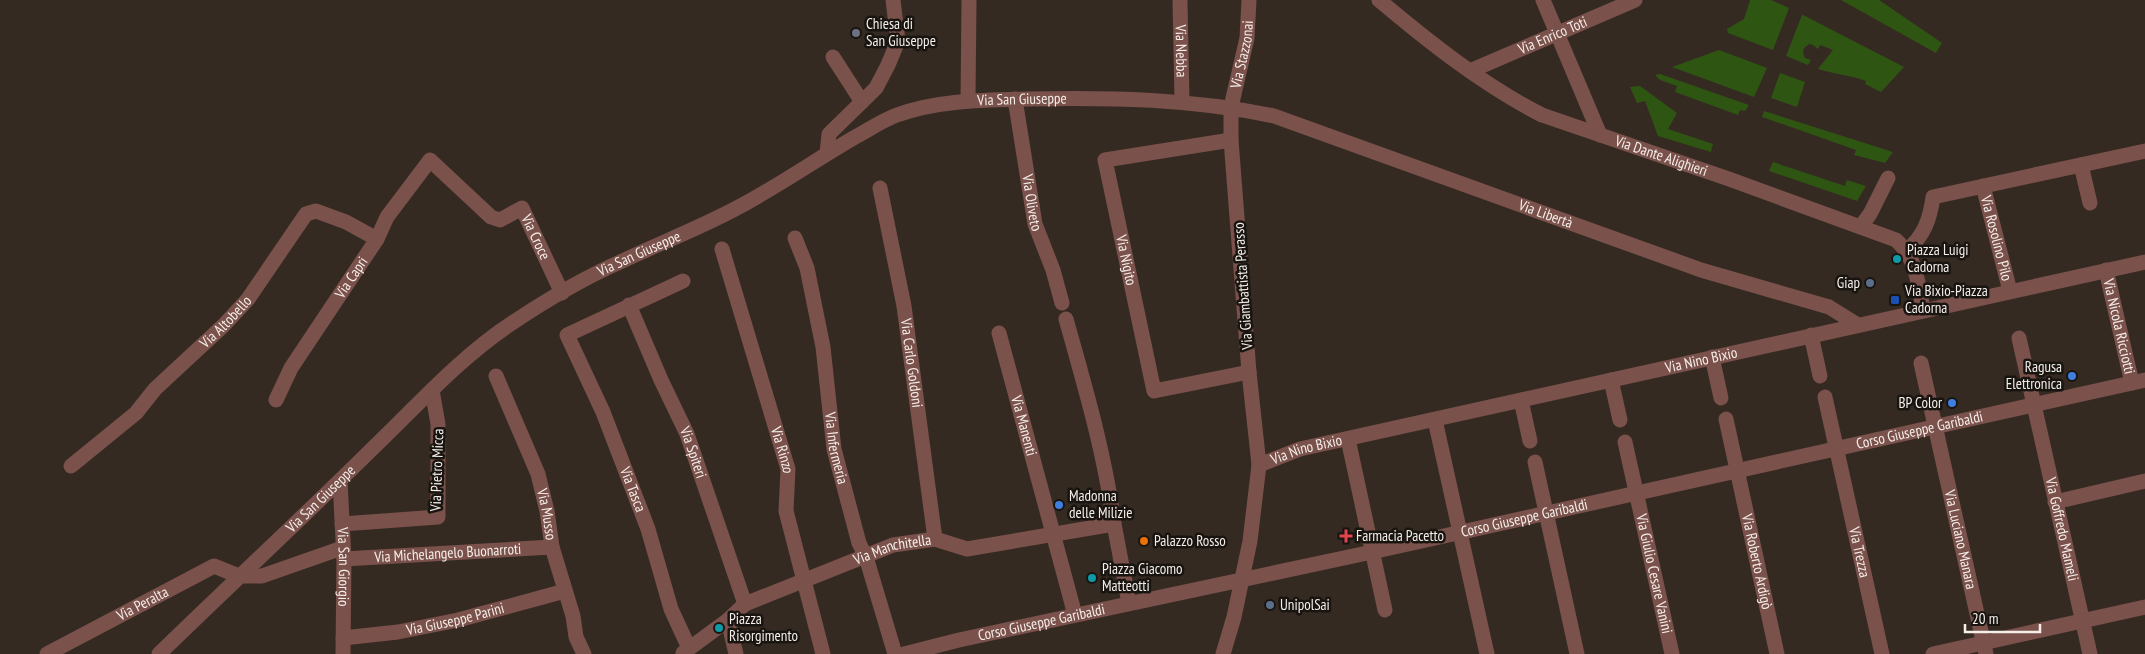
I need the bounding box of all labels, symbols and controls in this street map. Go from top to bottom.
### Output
street label: Via Enrico Toti [1514,12,1590,59]
place label: Chiesa di San Giuseppe [866,14,936,50]
street label: Via Stazzonai [1225,20,1257,91]
street label: Via Nebba [1171,23,1192,78]
marker: Chiesa di San Giuseppe [850,27,862,39]
street label: Via San Giuseppe [976,88,1067,110]
street label: Via Dante Alighieri [1612,130,1710,180]
street label: Via Oliveto [1018,172,1047,234]
street label: Via Rosolino Pilo [1977,193,2017,283]
street label: Via Libertà [1515,195,1575,232]
street label: Via Croce [517,210,555,263]
street label: Via Giambattista Perasso [1229,222,1256,351]
street label: Via San Giuseppe [593,226,683,281]
street label: Via Nigito [1112,232,1141,287]
place label: Piazza Luigi Cadorna [1907,240,1969,276]
street label: Via Capri [330,253,372,303]
marker: Piazza Luigi Cadorna [1891,253,1903,265]
place label: Giap [1837,273,1860,292]
street label: Via Nicola Ricciotti [2099,276,2140,376]
marker: Giap [1864,277,1876,289]
place label: Via Bixio-Piazza Cadorna [1904,281,1988,317]
street label: Via Altobello [195,291,255,353]
marker: Via Bixio-Piazza Cadorna [1889,294,1901,306]
street label: Via Carlo Goldoni [897,316,927,409]
street label: Via Nino Bixio [1662,343,1739,377]
place label: Ragusa Elettronica [2006,357,2062,393]
marker: Ragusa Elettronica [2066,370,2078,382]
street label: Via Manenti [1007,392,1042,458]
place label: BP Color [1898,393,1943,412]
marker: BP Color [1946,397,1958,409]
street label: Corso Giuseppe Garibaldi [1854,406,1985,453]
street label: Via Infermeria [821,410,853,486]
street label: Via Spiteri [675,422,711,481]
street label: Via Rinzo [767,423,798,474]
street label: Via Pietro Micca [426,428,447,513]
street label: Via Nino Bixio [1267,430,1344,469]
street label: Via San Giuseppe [281,461,359,537]
street label: Via Tasca [616,463,651,515]
street label: Via Goffredo Mameli [2041,475,2083,583]
street label: Via Musso [533,486,561,541]
place label: Madonna delle Milizie [1069,486,1132,522]
street label: Via Luciano Manara [1940,487,1981,591]
street label: Corso Giuseppe Garibaldi [1459,494,1589,541]
marker: Madonna delle Milizie [1053,499,1065,511]
street label: Via Giulio Cesare Vanini [1632,511,1677,635]
street label: Via Roberto Ardigò [1738,511,1777,611]
street label: Via Trezza [1845,524,1875,579]
street label: Via San Giorgio [333,526,354,607]
place label: Farmacia Pacetto [1356,526,1444,545]
street label: Via Manchitella [850,530,932,569]
marker: Farmacia Pacetto [1340,530,1352,542]
place label: Palazzo Rosso [1154,531,1226,550]
marker: Palazzo Rosso [1138,535,1150,547]
street label: Via Michelangelo Buonarroti [373,539,522,566]
place label: Piazza Giacomo Matteotti [1102,559,1182,595]
marker: Piazza Giacomo Matteotti [1086,572,1098,584]
street label: Via Peralta [112,582,171,625]
place label: UnipolSai [1280,595,1330,614]
street label: Via Giuseppe Parini [404,598,506,639]
street label: Corso Giuseppe Garibaldi [976,599,1107,645]
marker: UnipolSai [1264,599,1276,611]
scale bar [1965,602,2040,634]
place label: Piazza Risorgimento [729,609,798,645]
text: 20 m [1972,609,1998,628]
marker: Piazza Risorgimento [713,622,725,634]

